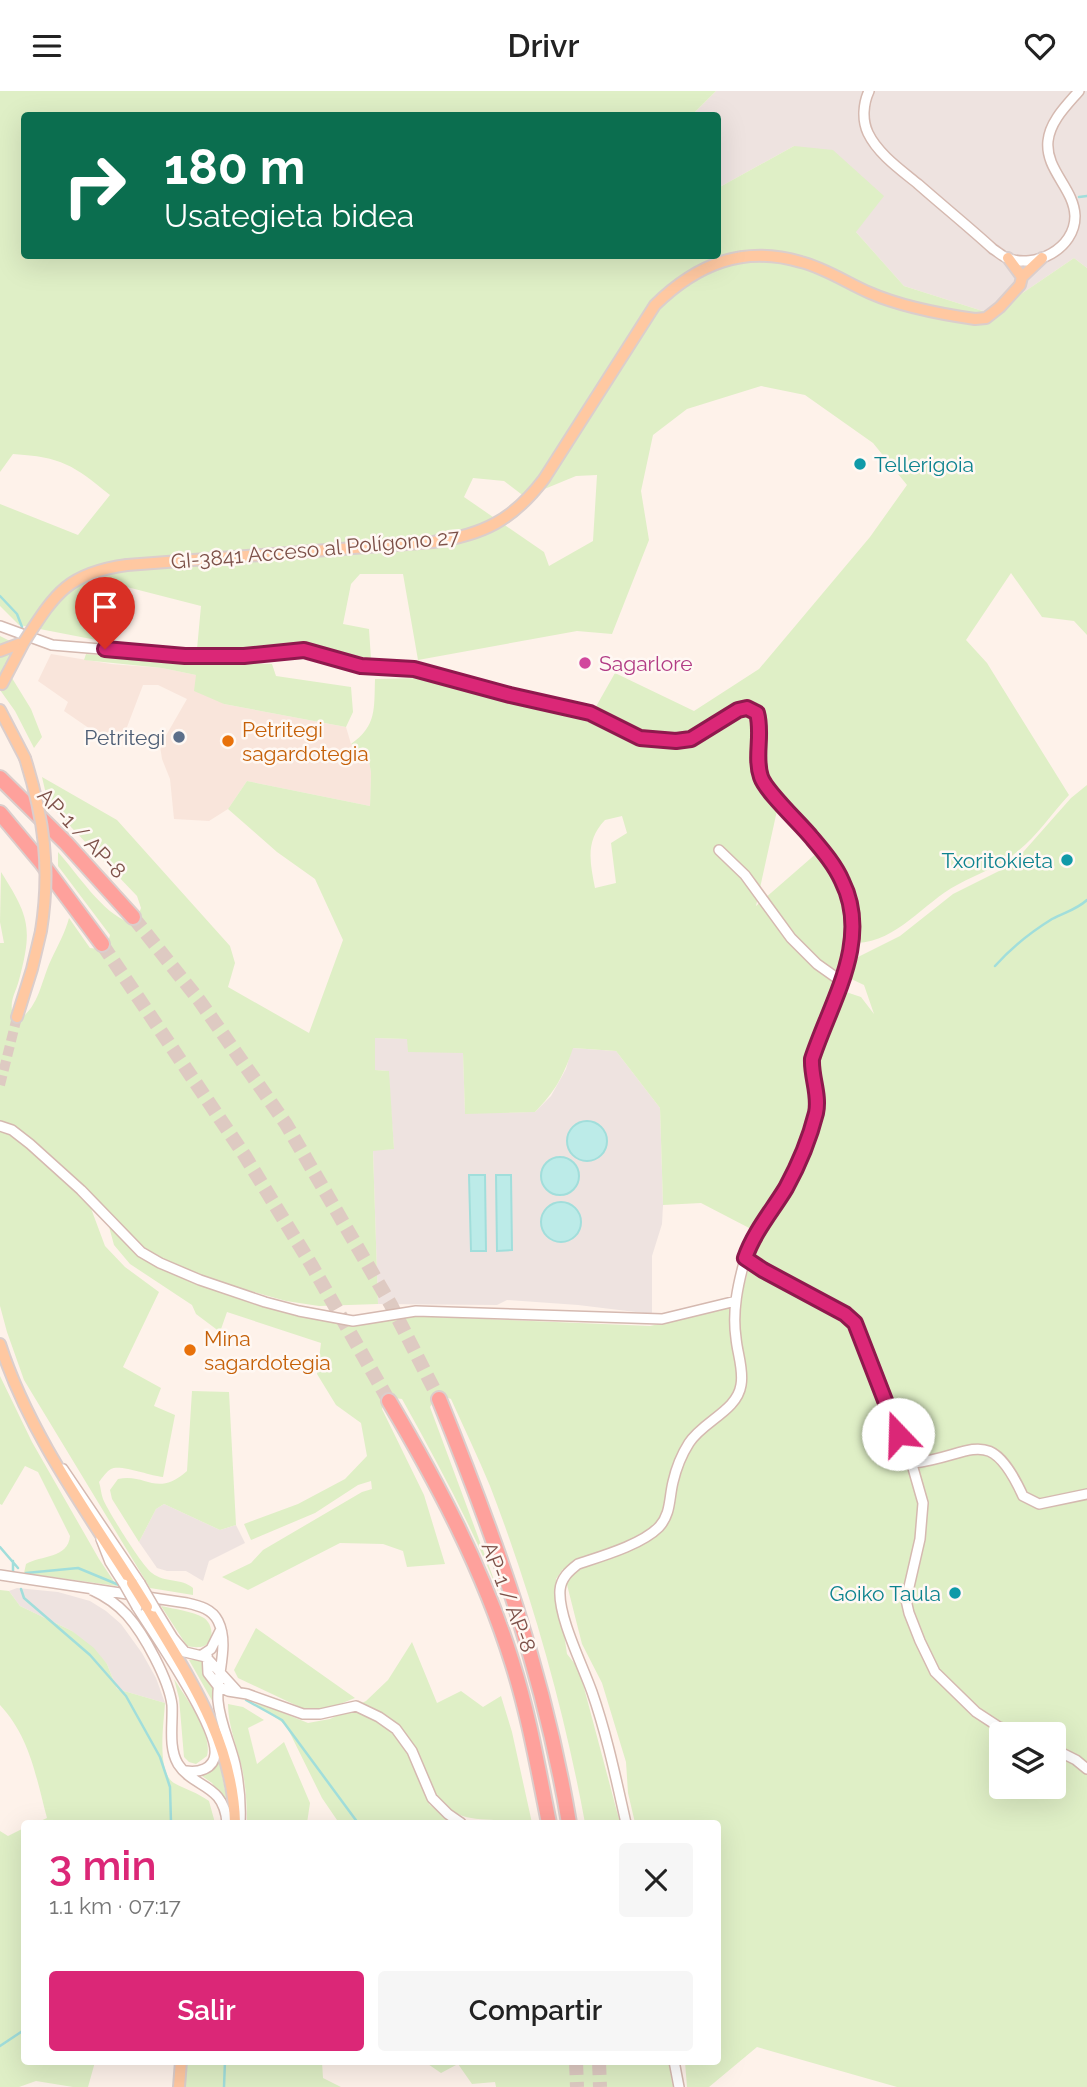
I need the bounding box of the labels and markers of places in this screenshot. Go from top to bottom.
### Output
place label: Tellerigoia [874,452,974,477]
marker: Tellerigoia [852,456,868,472]
pin [75,577,135,649]
place label: Sagarlore [599,651,693,676]
marker: Sagarlore [577,655,593,671]
place label: Petritegi sagardotegia [242,717,369,766]
place label: Petritegi [84,725,165,750]
marker: Petritegi [171,729,187,745]
marker: Petritegi sagardotegia [220,733,236,749]
place label: Txoritokieta [941,848,1053,873]
marker: Txoritokieta [1059,852,1075,868]
place label: Mina sagardotegia [204,1326,331,1375]
marker: Mina sagardotegia [182,1342,198,1358]
place label: Goiko Taula [829,1581,941,1606]
marker: Goiko Taula [947,1585,963,1601]

